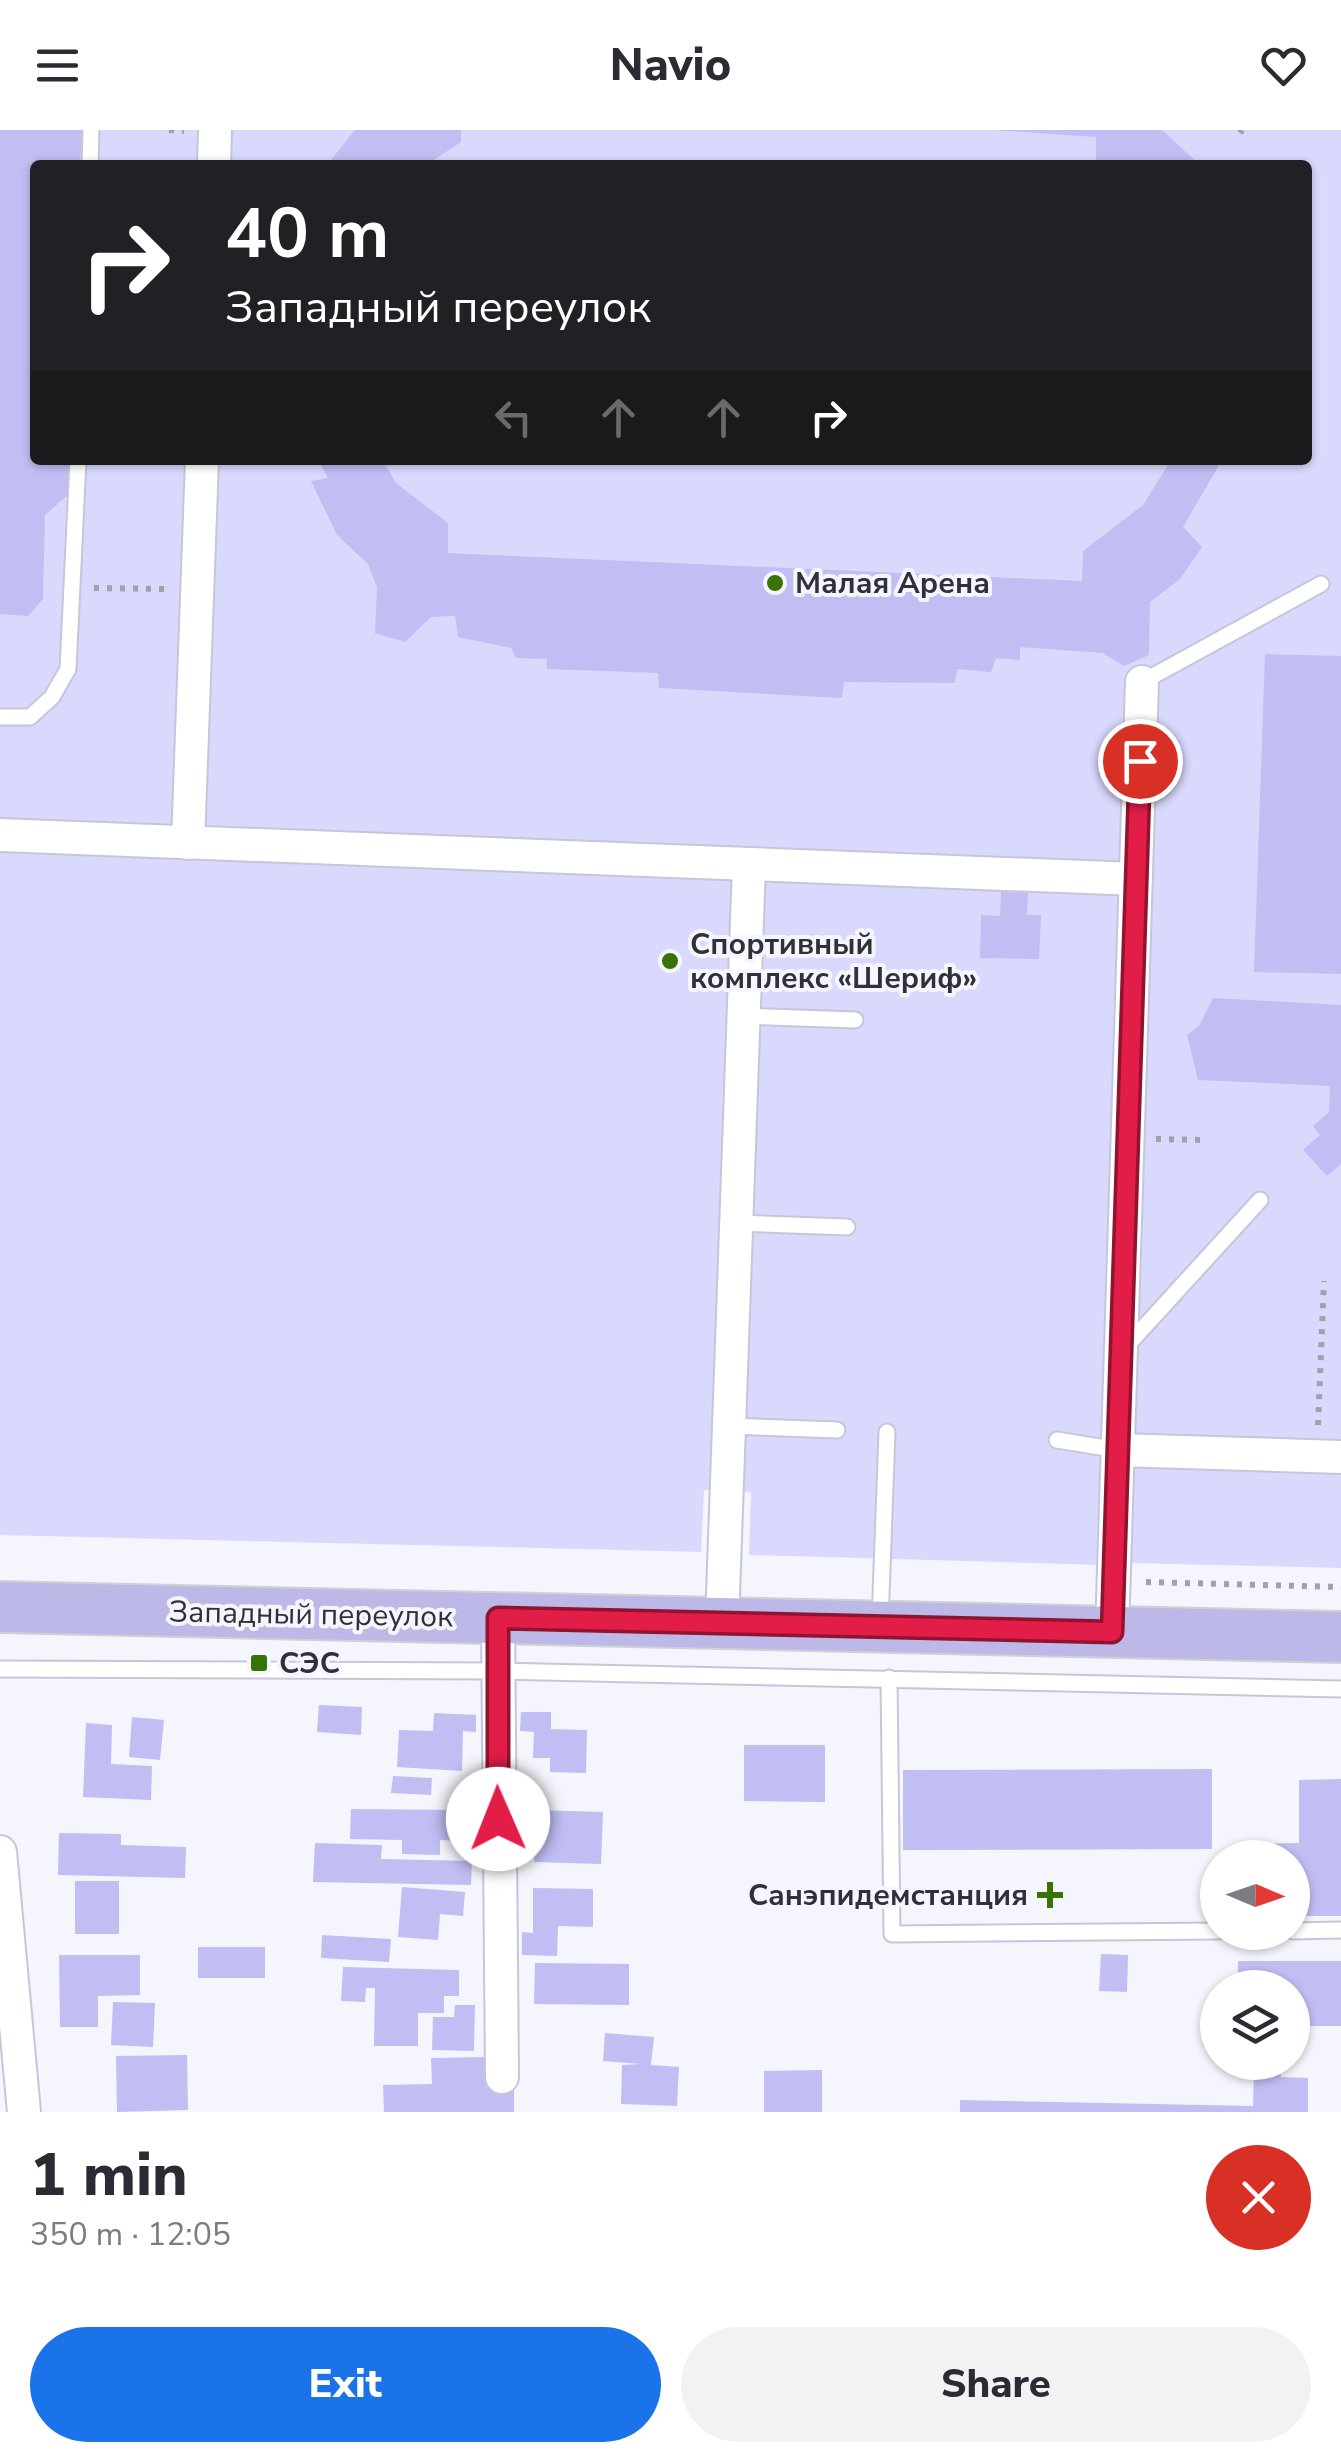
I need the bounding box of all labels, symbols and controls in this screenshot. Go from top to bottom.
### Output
text: Navio [610,35,731,96]
icon: menu [30,38,85,93]
icon: heart [1256,38,1311,93]
text: 40 m [225,186,389,282]
icon: right [60,200,190,330]
text: Западный переулок [225,277,651,338]
icon: left [486,390,541,445]
icon: ahead [591,390,646,445]
icon: ahead [696,390,751,445]
icon: right [801,390,856,445]
place label: Малая Арена [795,563,990,604]
marker: Малая Арена [764,572,786,594]
pin [1098,719,1183,804]
icon: arrive [1113,734,1168,789]
place label: Спортивный комплекс «Шериф» [690,924,977,999]
marker: Спортивный комплекс «Шериф» [659,950,681,972]
street label: Западный переулок [169,1592,454,1637]
place label: СЭС [279,1643,340,1684]
marker: СЭС [248,1652,270,1674]
position arrow [446,1767,550,1871]
north arrow [1200,1840,1310,1950]
map controls [1200,1840,1310,2080]
place label: Санэпидемстанция [748,1875,1028,1916]
marker: Санэпидемстанция [1037,1882,1063,1908]
button: layers [1200,1970,1310,2080]
text: 1 min [30,2134,188,2216]
button: close [1206,2145,1311,2250]
text: 350 m · 12:05 [30,2213,231,2256]
button: Exit [30,2327,661,2442]
button: Share [681,2327,1311,2442]

